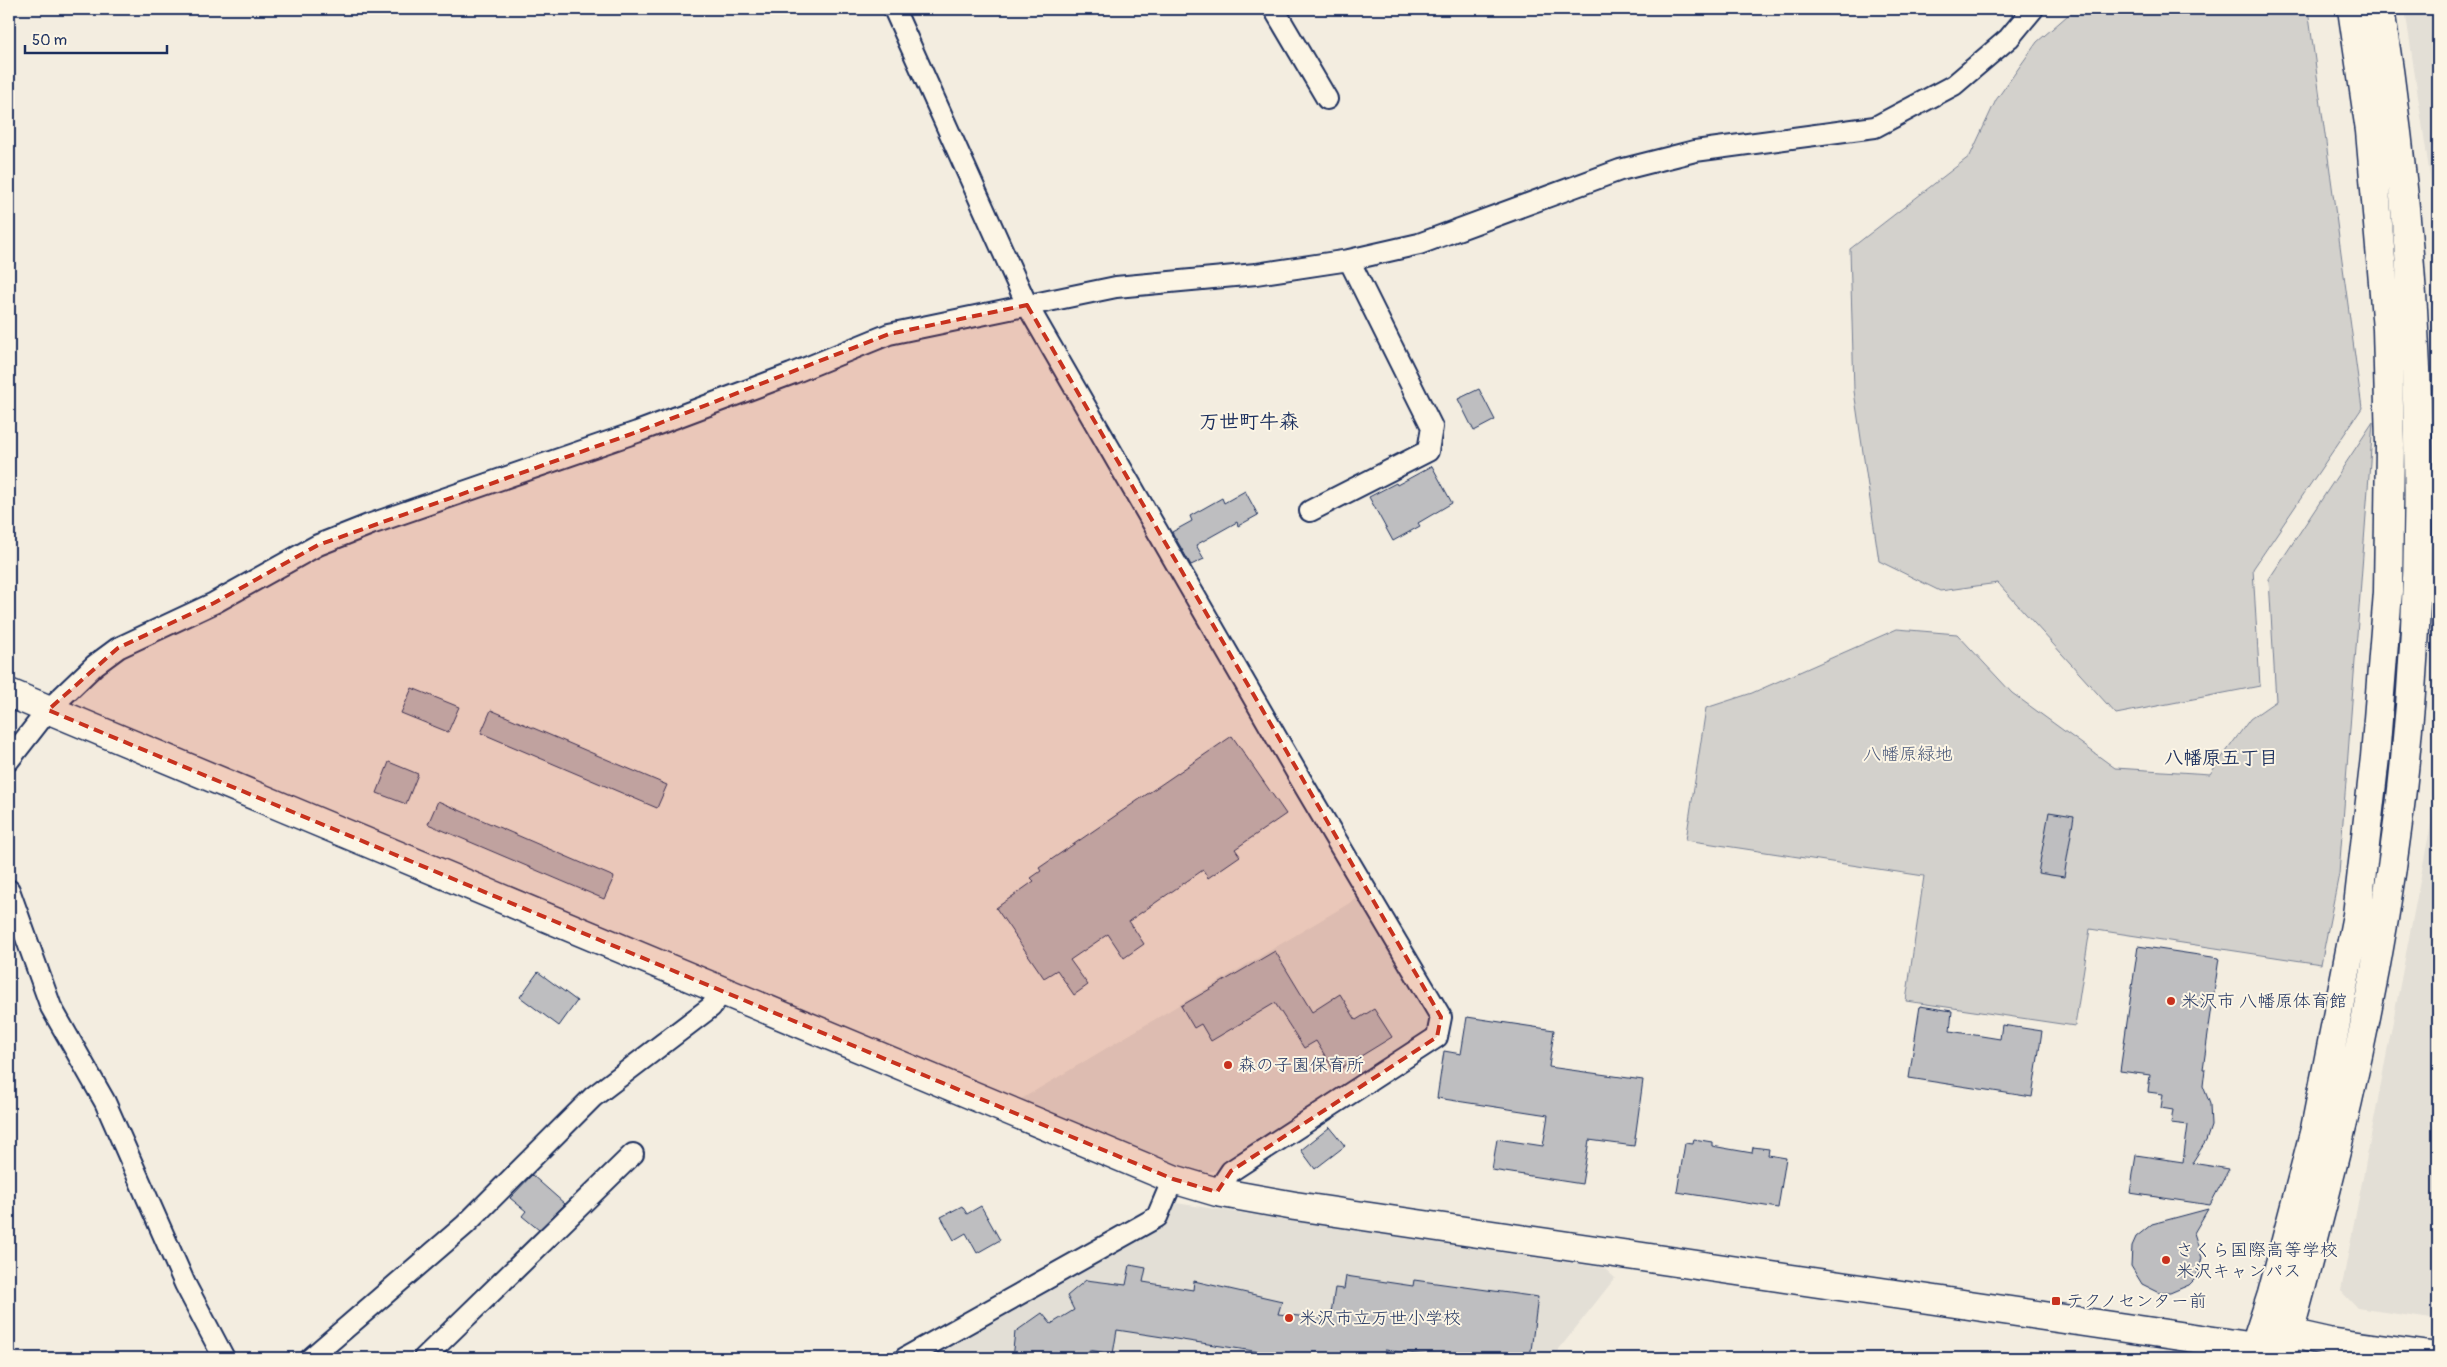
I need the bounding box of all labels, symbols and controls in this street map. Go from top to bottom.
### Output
scale bar [25,22,168,54]
text: 50 m [32,31,67,50]
district label: 万世町牛森 [1199,409,1299,434]
park label: 八幡原緑地 [1863,743,1953,766]
district label: 八幡原五丁目 [2164,746,2278,770]
place label: 米沢市 八幡原体育館 [2181,990,2347,1013]
marker: 米沢市 八幡原体育館 [2165,995,2177,1007]
place label: 森の子園保育所 [1238,1054,1364,1077]
marker: 森の子園保育所 [1222,1059,1234,1071]
place label: さくら国際高等学校 米沢キャンパス [2176,1239,2338,1283]
marker: さくら国際高等学校 米沢キャンパス [2160,1254,2172,1266]
place label: テクノセンター前 [2066,1290,2207,1313]
marker: テクノセンター前 [2050,1295,2062,1307]
place label: 米沢市立万世小学校 [1299,1307,1461,1330]
marker: 米沢市立万世小学校 [1283,1312,1295,1324]

